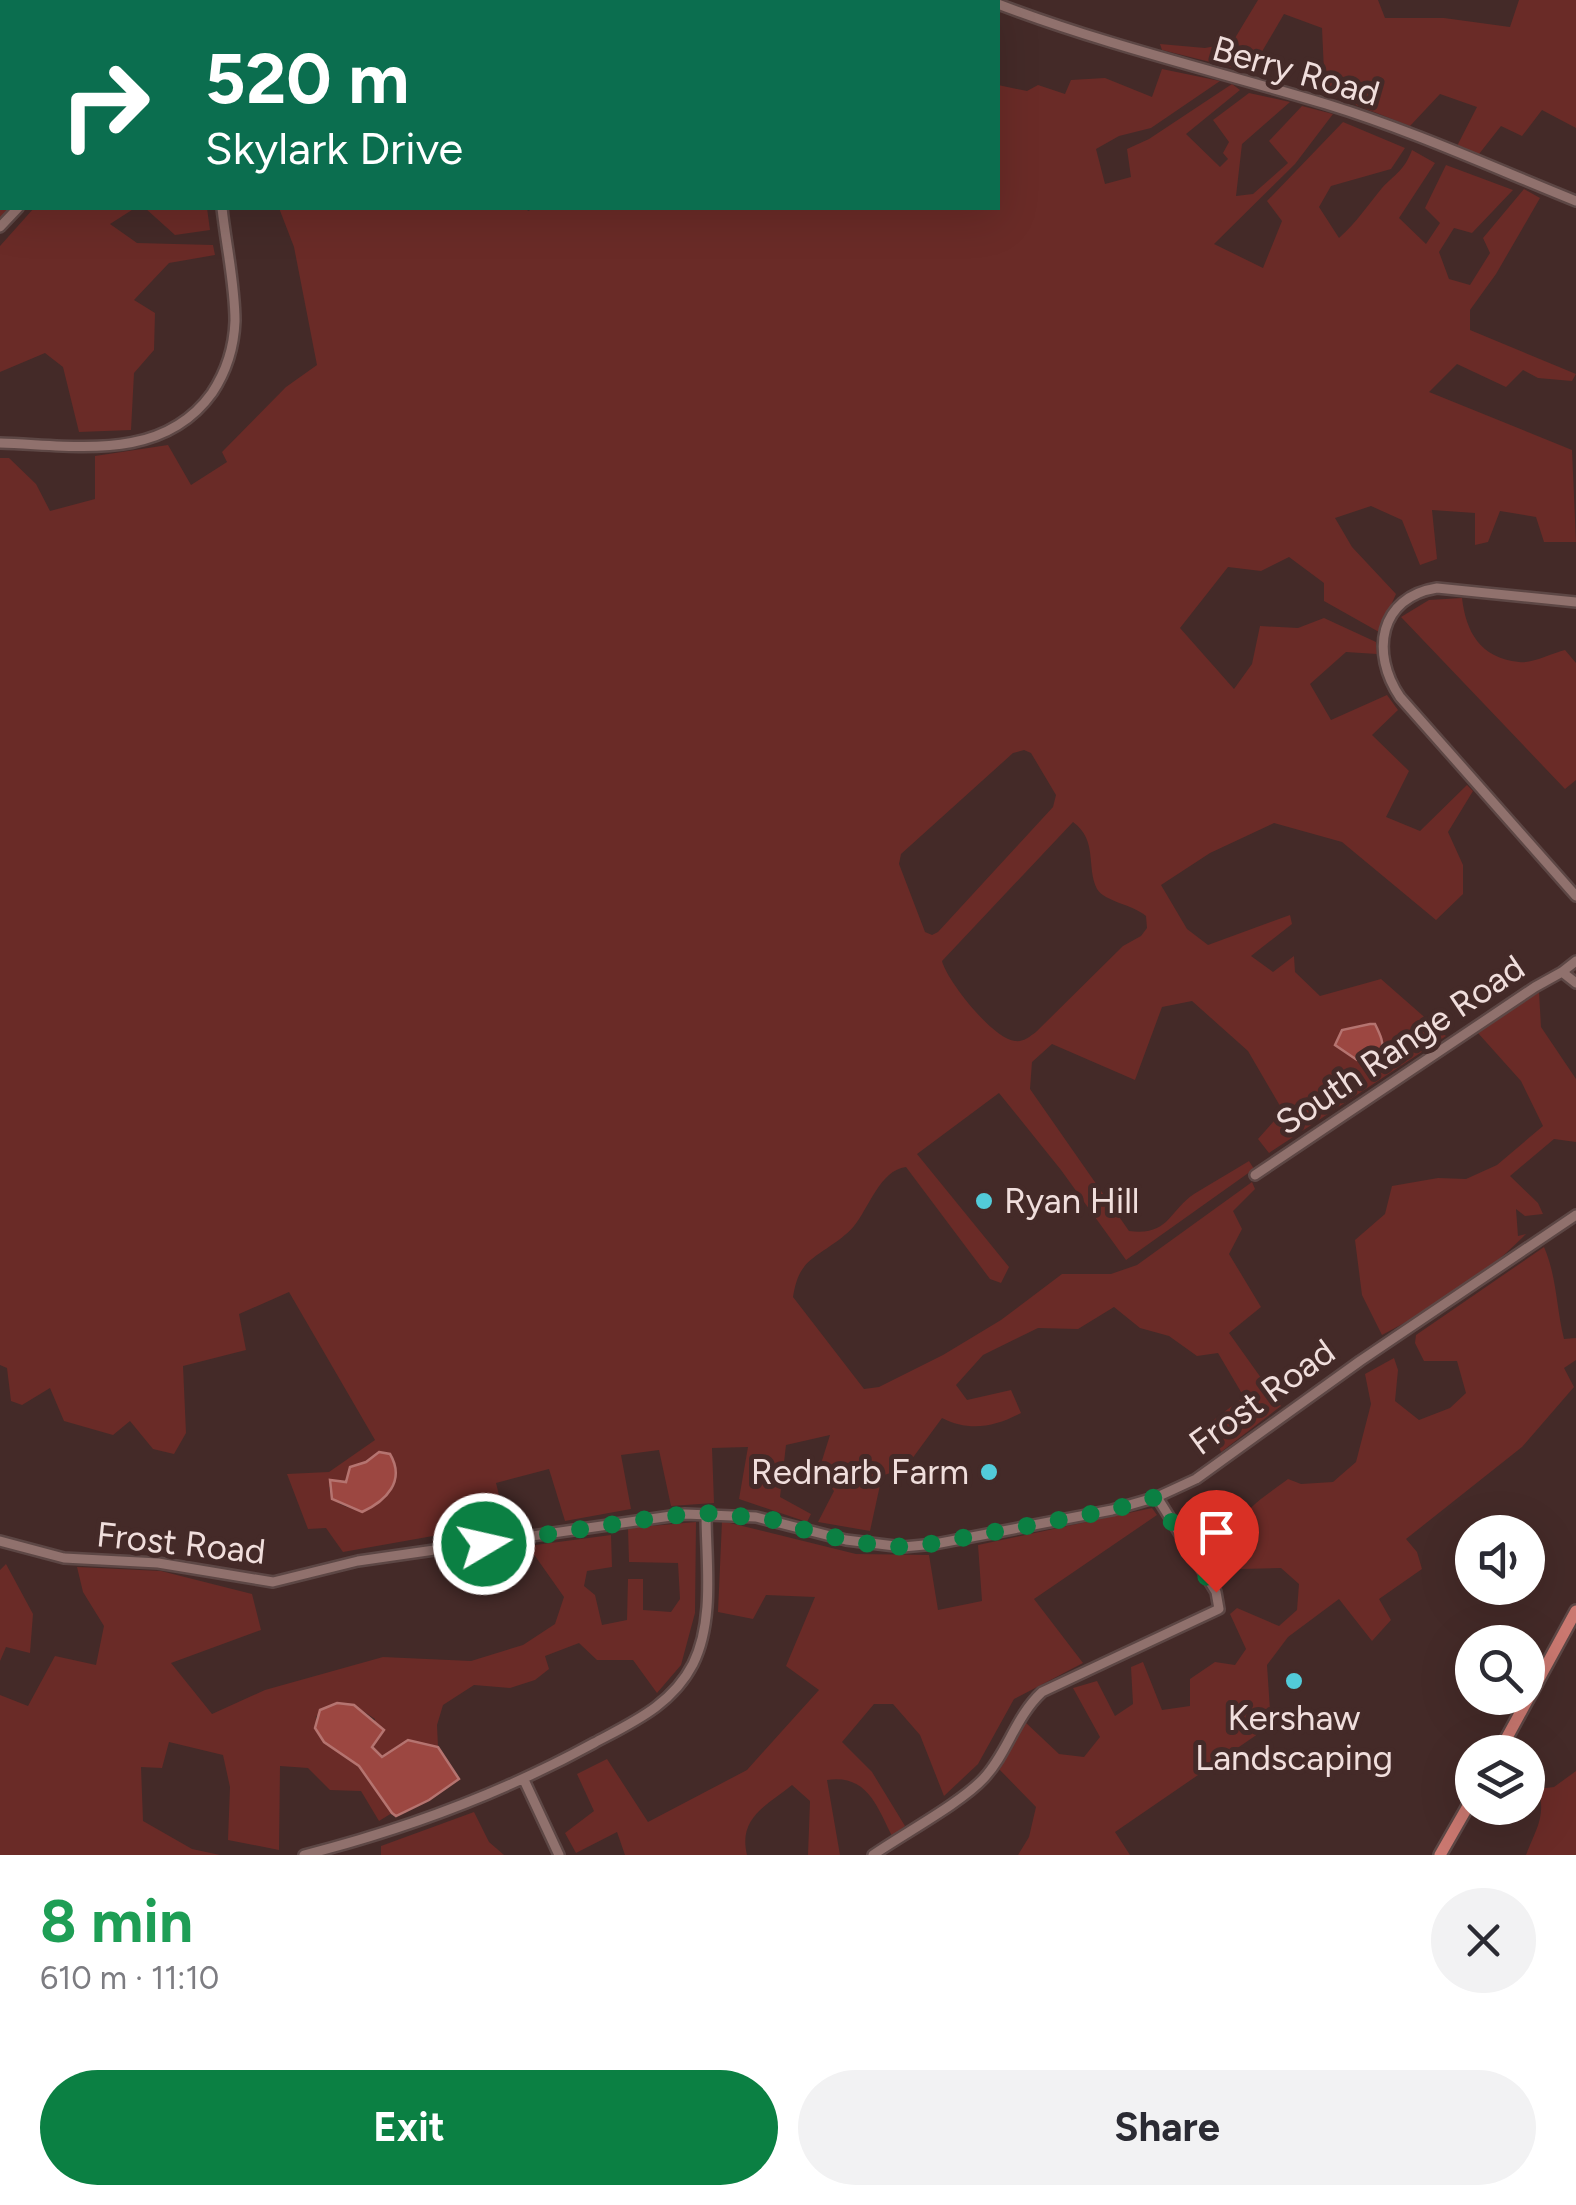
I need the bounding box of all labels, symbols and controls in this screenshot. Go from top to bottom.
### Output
street label: Berry Road [1208,27,1384,115]
text: 520 m [205,36,409,121]
icon: right [40,40,170,170]
text: Skylark Drive [205,121,463,175]
street label: South Range Road [1268,946,1532,1144]
place label: Ryan Hill [1004,1180,1140,1222]
marker: Ryan Hill [973,1190,995,1212]
street label: Frost Road [1181,1330,1343,1464]
place label: Rednarb Farm [751,1451,969,1493]
marker: Rednarb Farm [978,1461,1000,1483]
pin [1174,1490,1259,1593]
position arrow [432,1492,536,1596]
icon: arrive [1189,1505,1244,1560]
street label: Frost Road [94,1513,268,1573]
map controls [1455,1515,1545,1825]
button: sound [1455,1515,1545,1605]
button: search [1455,1625,1545,1715]
marker: Kershaw Landscaping [1283,1670,1305,1692]
place label: Kershaw Landscaping [1195,1697,1393,1779]
button: layers [1455,1735,1545,1825]
text: 8 min [40,1885,193,1957]
button: close [1431,1888,1536,1993]
text: 610 m · 11:10 [40,1959,219,1997]
button: Exit [40,2070,778,2185]
button: Share [798,2070,1536,2185]

